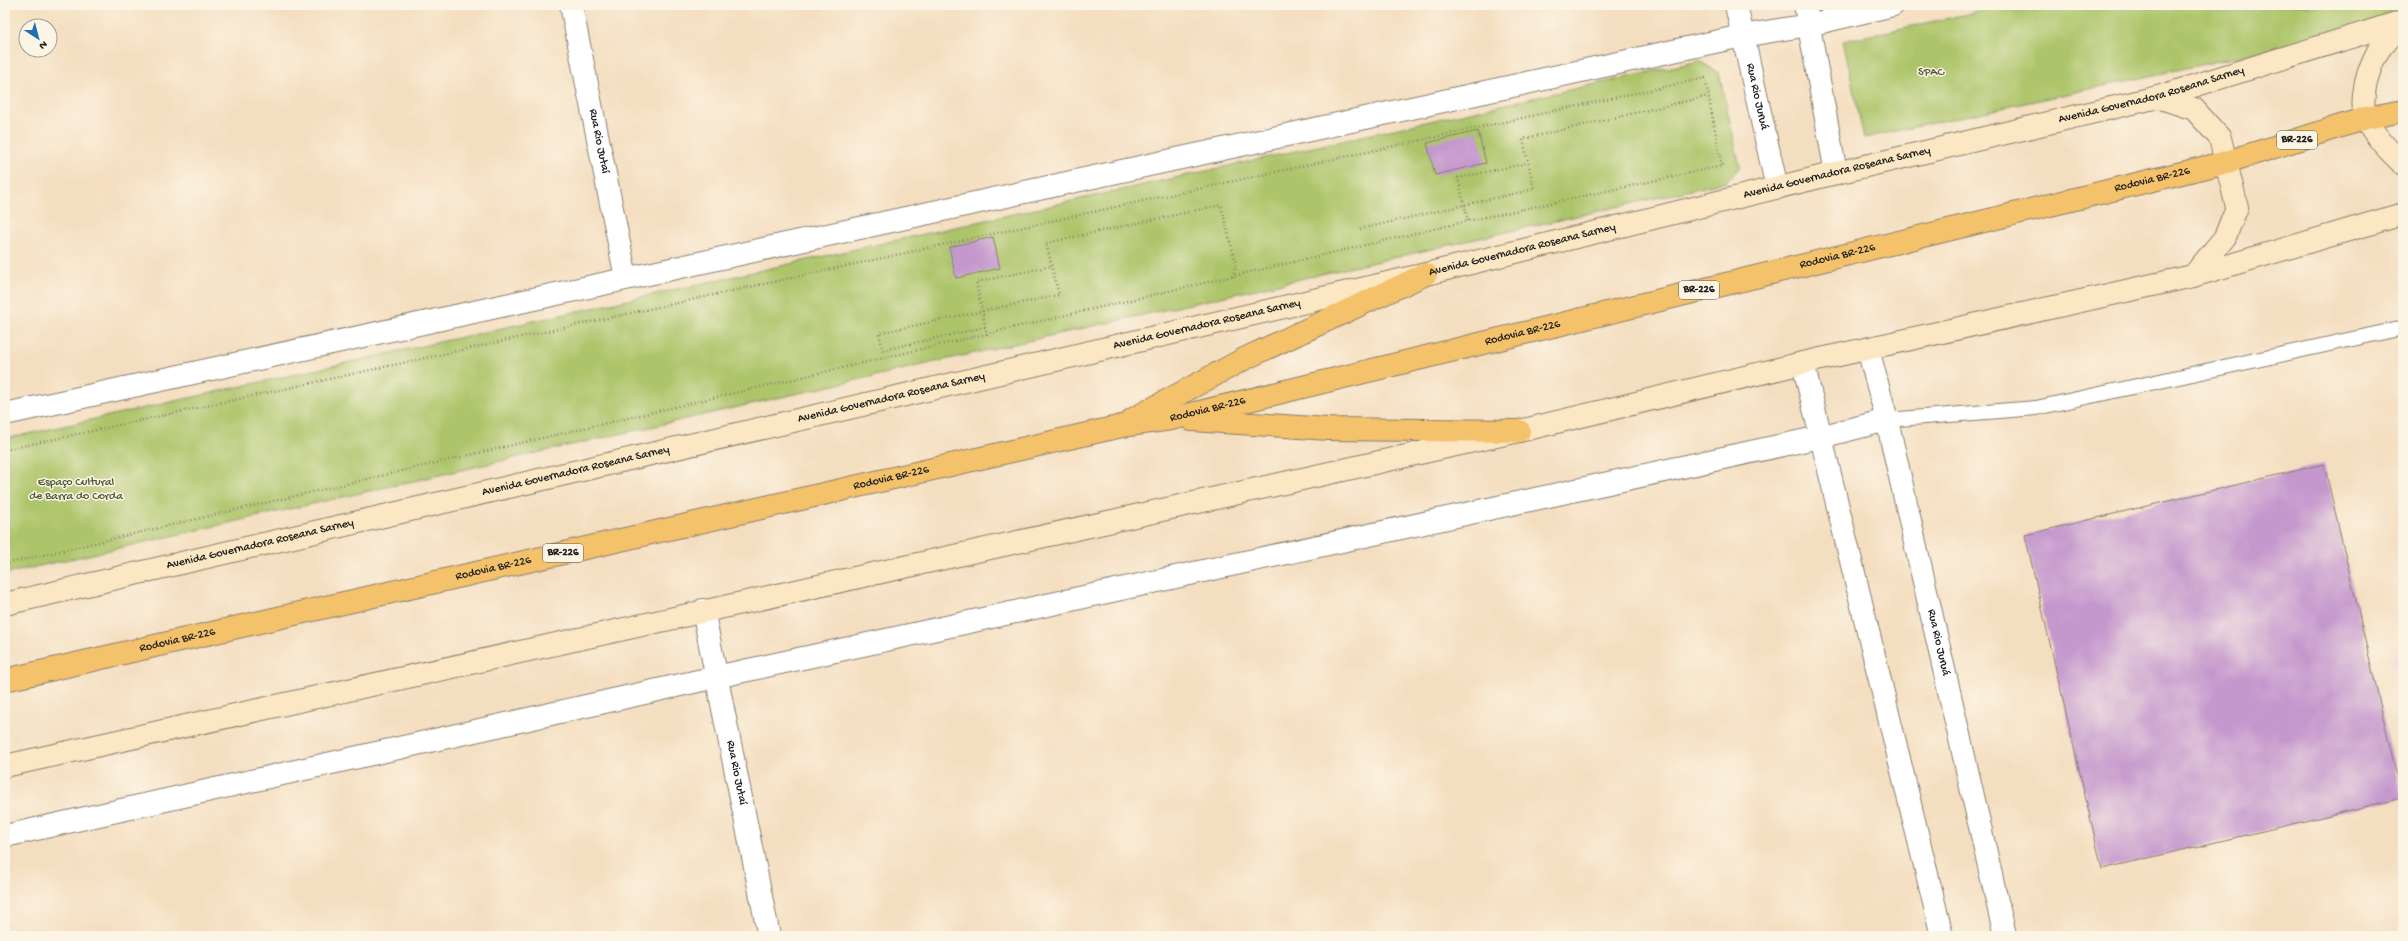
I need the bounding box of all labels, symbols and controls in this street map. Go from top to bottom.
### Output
north arrow [18,18,58,58]
text: N [36,38,49,51]
street label: Rua Rio Juruá [1742,62,1771,132]
street label: Avenida Governadora Roseana Sarney [2057,64,2246,127]
park label: SPAC [1918,66,1945,80]
street label: Rua Rio Jutaí [585,108,612,175]
road number: BR-226 [2277,131,2317,149]
street label: Avenida Governadora Roseana Sarney [1742,144,1932,203]
street label: Rodovia BR-226 [2113,164,2192,196]
street label: Avenida Governadora Roseana Sarney [1428,221,1617,280]
street label: Rodovia BR-226 [1798,241,1878,273]
road number: BR-226 [1679,281,1719,299]
street label: Avenida Governadora Roseana Sarney [1112,296,1302,353]
street label: Rodovia BR-226 [1484,317,1563,349]
street label: Avenida Governadora Roseana Sarney [796,370,986,427]
street label: Rodovia BR-226 [1169,394,1248,426]
street label: Avenida Governadora Roseana Sarney [481,443,671,500]
street label: Rodovia BR-226 [852,463,932,494]
park label: Espaço Cultural de Barra do Corda [29,476,123,504]
street label: Avenida Governadora Roseana Sarney [165,516,355,573]
road number: BR-226 [543,544,583,562]
street label: Rodovia BR-226 [454,553,534,584]
street label: Rua Rio Juruá [1924,608,1952,678]
street label: Rodovia BR-226 [138,625,218,656]
street label: Rua Rio Jutaí [723,739,749,807]

